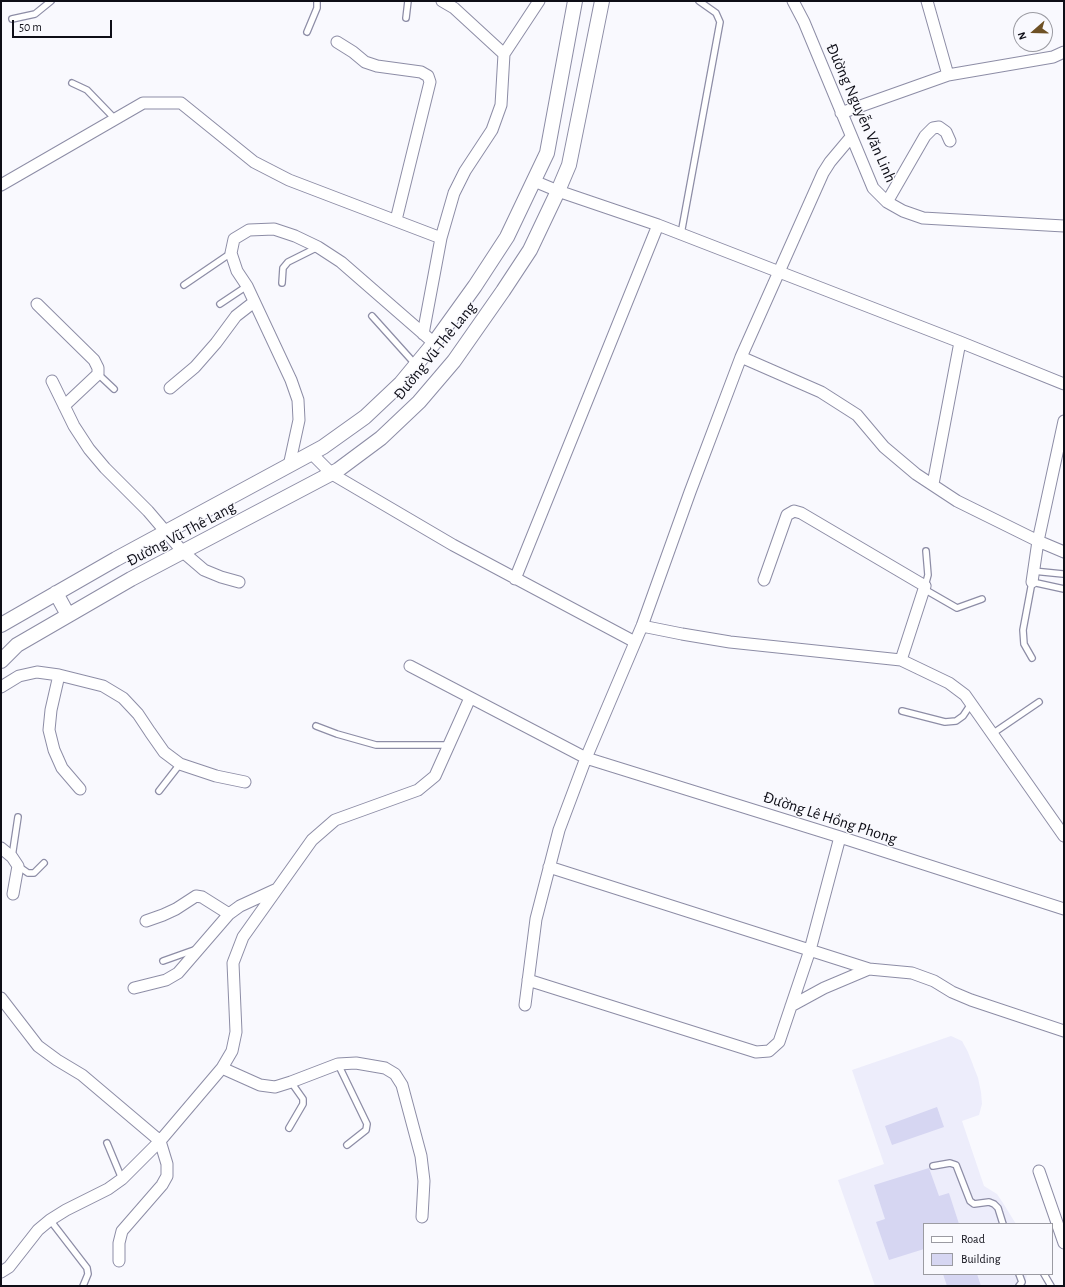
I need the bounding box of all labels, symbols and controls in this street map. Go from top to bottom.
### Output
scale bar [14,12,114,38]
north arrow [1013,12,1053,52]
text: 50 m [19,21,42,33]
text: N [1016,30,1029,41]
street label: Đường Nguyễn Văn Linh [822,40,900,186]
street label: Đường Vũ Thê Lang [390,298,480,404]
street label: Đường Vũ Thê Lang [123,497,239,571]
street label: Đường Lê Hồng Phong [761,787,899,849]
legend [923,1223,1053,1275]
text: Road [961,1233,985,1245]
text: Building [961,1253,1001,1265]

